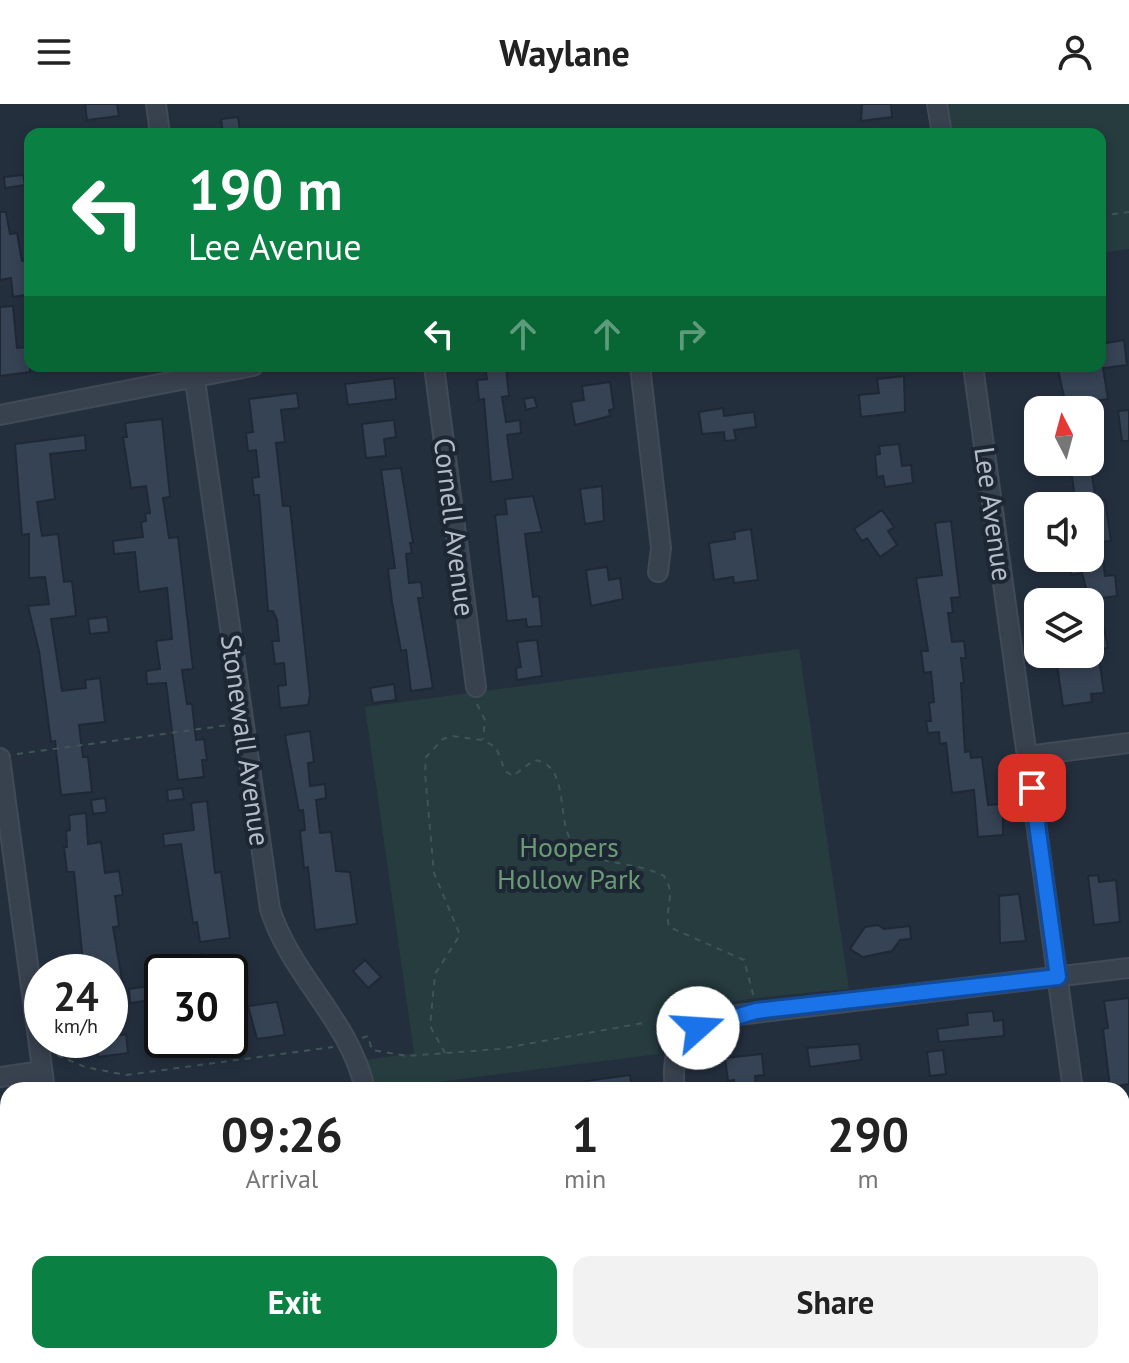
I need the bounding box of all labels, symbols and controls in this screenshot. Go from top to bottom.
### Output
text: Waylane [499,29,630,76]
icon: menu [32,30,76,74]
icon: person [1053,30,1097,74]
text: 190 m [188,153,343,225]
icon: left [56,160,160,264]
text: Lee Avenue [188,223,362,270]
icon: left [417,312,461,356]
icon: ahead [501,312,545,356]
icon: ahead [585,312,629,356]
icon: right [669,312,713,356]
north arrow [1024,396,1104,476]
map controls [1024,396,1104,668]
street label: Cornell Avenue [426,436,484,618]
street label: Lee Avenue [966,445,1022,583]
button: sound [1024,492,1104,572]
button: layers [1024,588,1104,668]
street label: Stonewall Avenue [213,632,279,848]
pin [998,754,1066,822]
icon: arrive [1010,766,1054,810]
park label: Hoopers Hollow Park [497,828,641,897]
speed limit sign: 30 [144,954,248,1058]
text: 24 [53,970,99,1022]
position arrow [656,986,740,1070]
text: km/h [54,1013,98,1039]
text: 09:26 [221,1103,343,1165]
text: 1 [571,1103,599,1165]
text: 290 [827,1103,909,1165]
text: Arrival [246,1162,318,1195]
text: min [564,1162,606,1195]
text: m [858,1162,879,1195]
button: Exit [32,1256,557,1348]
button: Share [573,1256,1098,1348]

